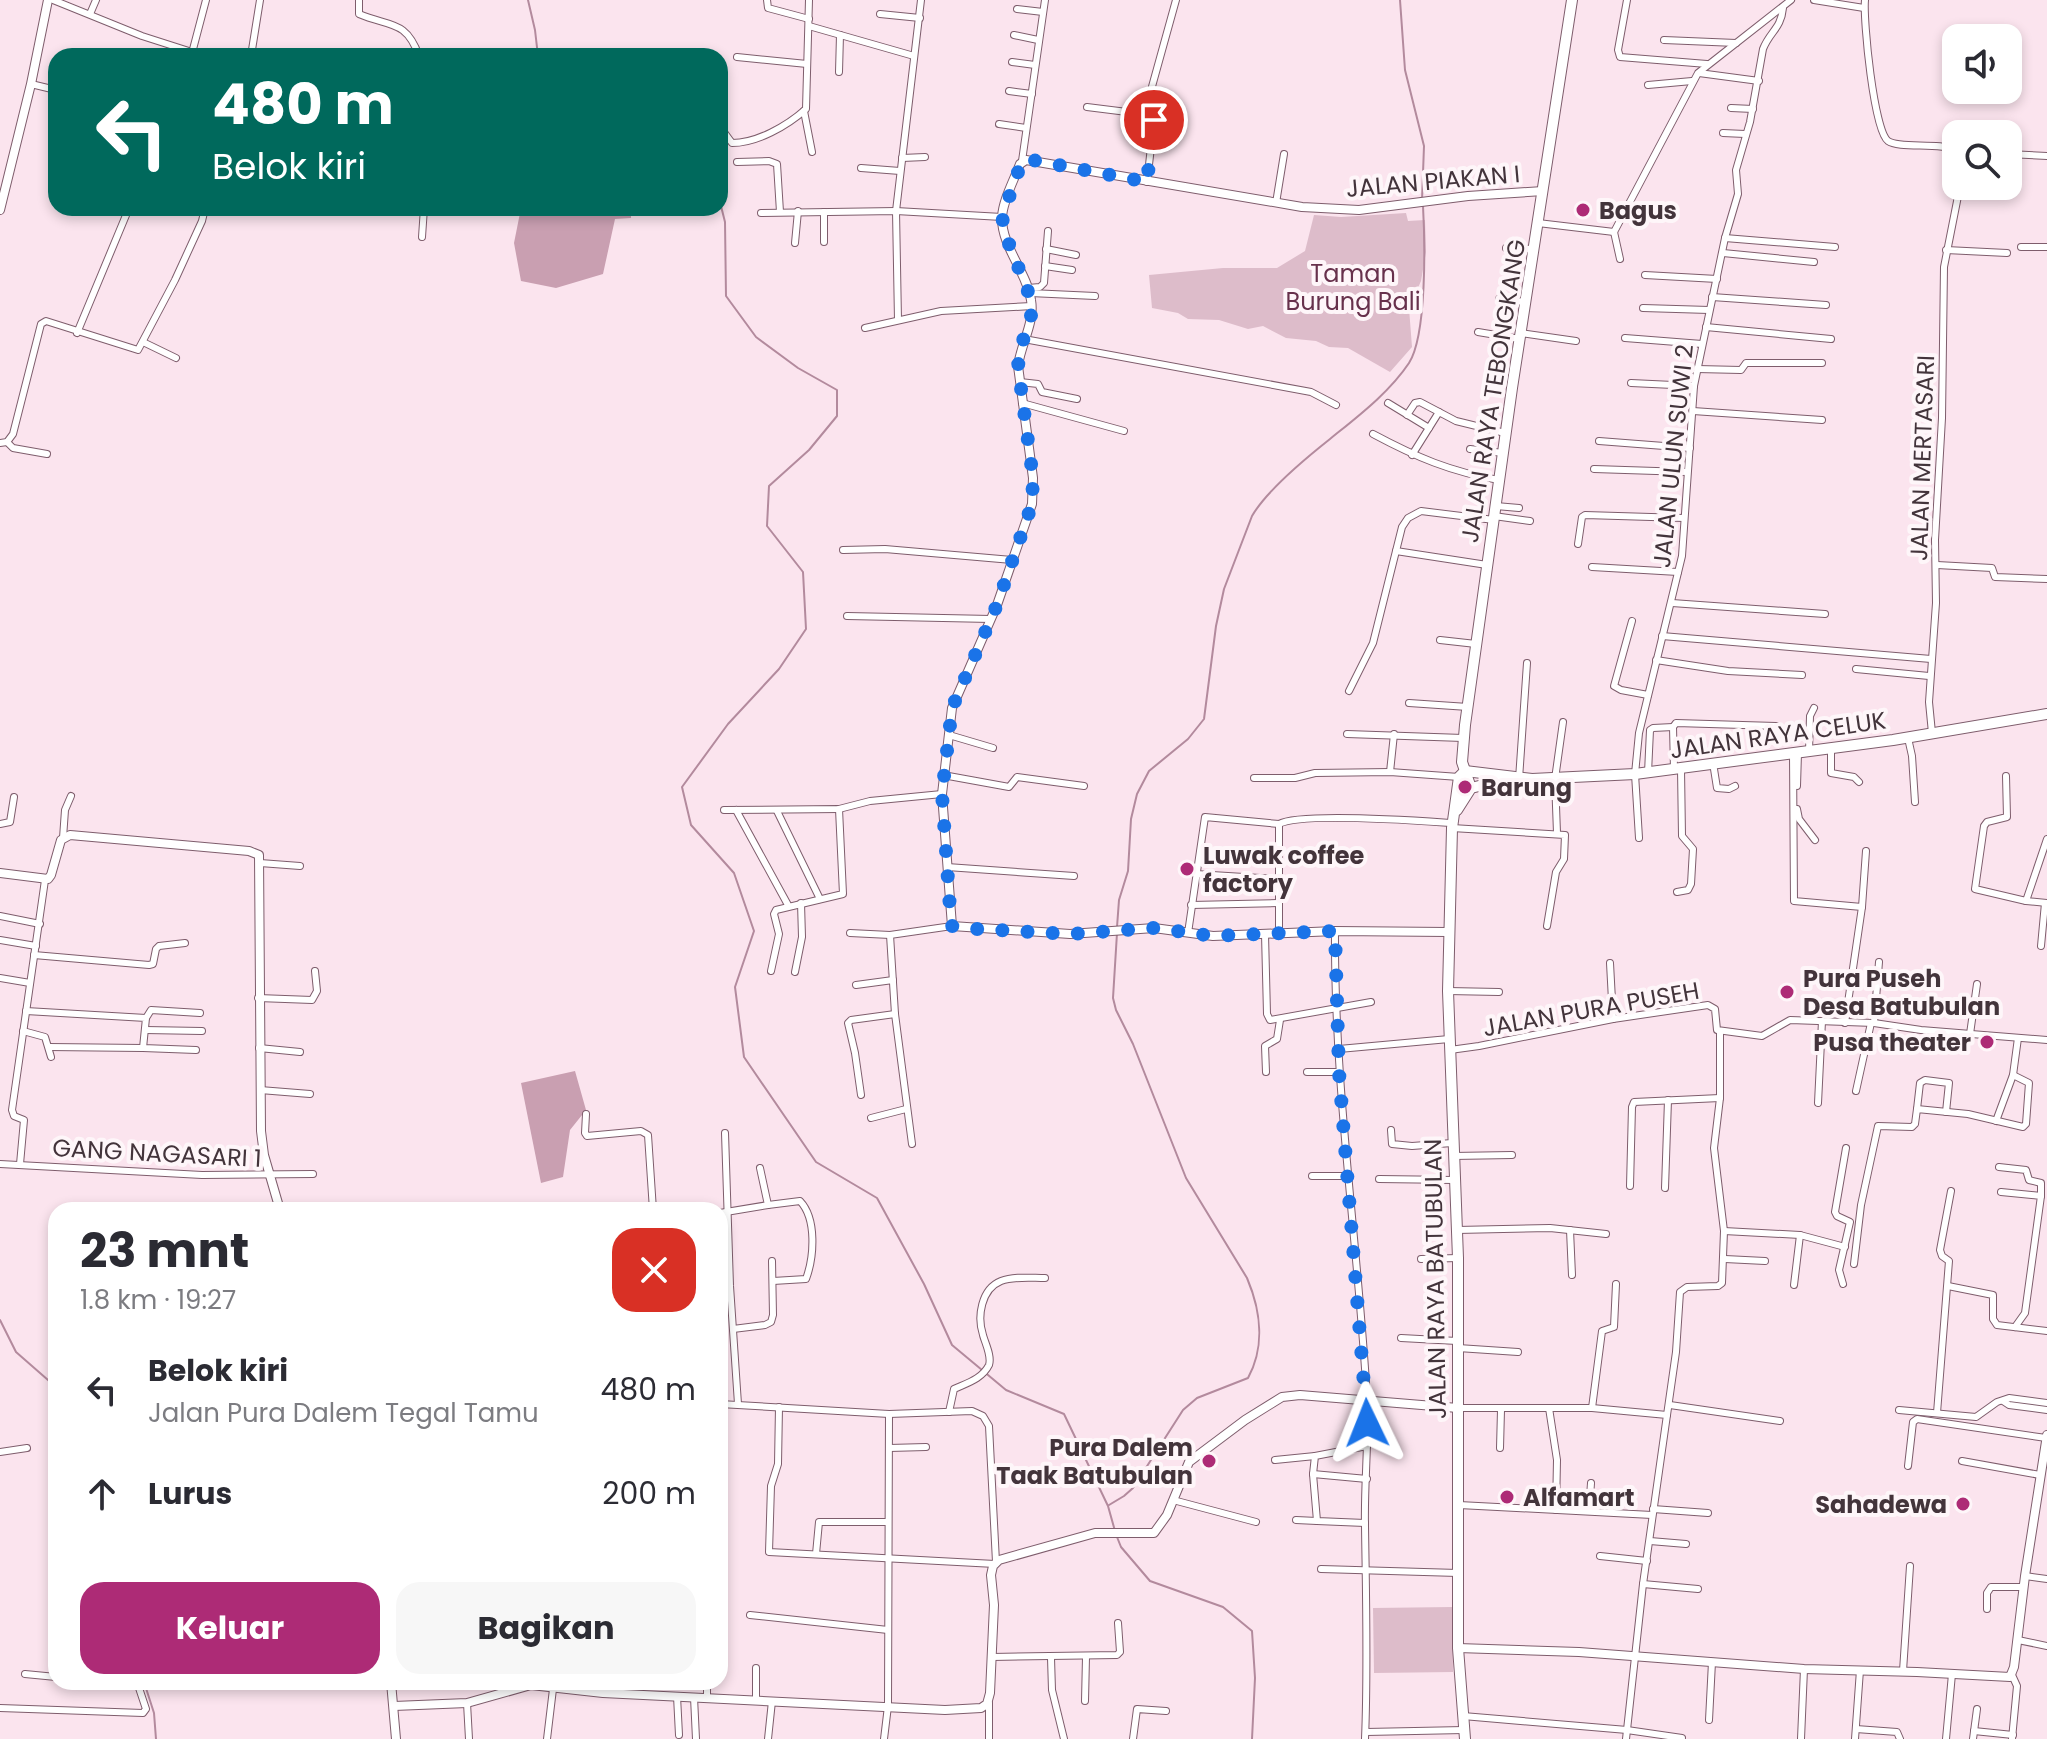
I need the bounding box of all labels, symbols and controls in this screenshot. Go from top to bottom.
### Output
map controls [1942,24,2022,200]
button: sound [1942,24,2022,104]
text: 480 m [212,65,394,144]
icon: left [80,80,184,184]
pin [1120,86,1188,154]
icon: arrive [1132,98,1176,142]
button: search [1942,120,2022,200]
text: Belok kiri [212,141,366,192]
street label: JALAN PIAKAN I [1345,157,1521,205]
place label: Bagus [1599,194,1677,227]
marker: Bagus [1574,201,1592,219]
street label: JALAN RAYA TEBONGKANG [1453,237,1533,545]
park label: Taman Burung Bali [1285,257,1421,318]
street label: JALAN ULUN SUWI 2 [1645,343,1701,569]
street label: JALAN MERTASARI [1902,354,1942,562]
street label: JALAN RAYA CELUK [1668,703,1888,767]
place label: Barung [1481,771,1572,804]
marker: Barung [1456,778,1474,796]
place label: Luwak coffee factory [1203,839,1364,900]
marker: Luwak coffee factory [1178,860,1196,878]
place label: Pura Puseh Desa Batubulan [1803,962,2000,1023]
street label: JALAN PURA PUSEH [1480,974,1702,1044]
marker: Pura Puseh Desa Batubulan [1778,983,1796,1001]
place label: Pusa theater [1813,1026,1971,1059]
marker: Pusa theater [1978,1033,1996,1051]
street label: GANG NAGASARI 1 [52,1131,262,1175]
street label: JALAN RAYA BATUBULAN [1416,1138,1454,1420]
text: 23 mnt [80,1217,249,1284]
button: close [612,1228,696,1312]
text: 1.8 km · 19:27 [80,1282,236,1318]
text: Belok kiri [148,1349,288,1392]
icon: left [80,1368,124,1412]
text: 480 m [600,1368,696,1411]
position arrow [1325,1381,1409,1465]
text: Jalan Pura Dalem Tegal Tamu [148,1395,539,1431]
place label: Pura Dalem Taak Batubulan [996,1431,1193,1492]
marker: Pura Dalem Taak Batubulan [1200,1452,1218,1470]
icon: ahead [80,1472,124,1516]
text: Lurus [148,1472,232,1515]
text: 200 m [602,1472,696,1515]
place label: Alfamart [1523,1481,1634,1514]
marker: Alfamart [1498,1488,1516,1506]
place label: Sahadewa [1815,1488,1947,1521]
marker: Sahadewa [1954,1495,1972,1513]
button: Keluar [80,1582,380,1674]
button: Bagikan [396,1582,696,1674]

